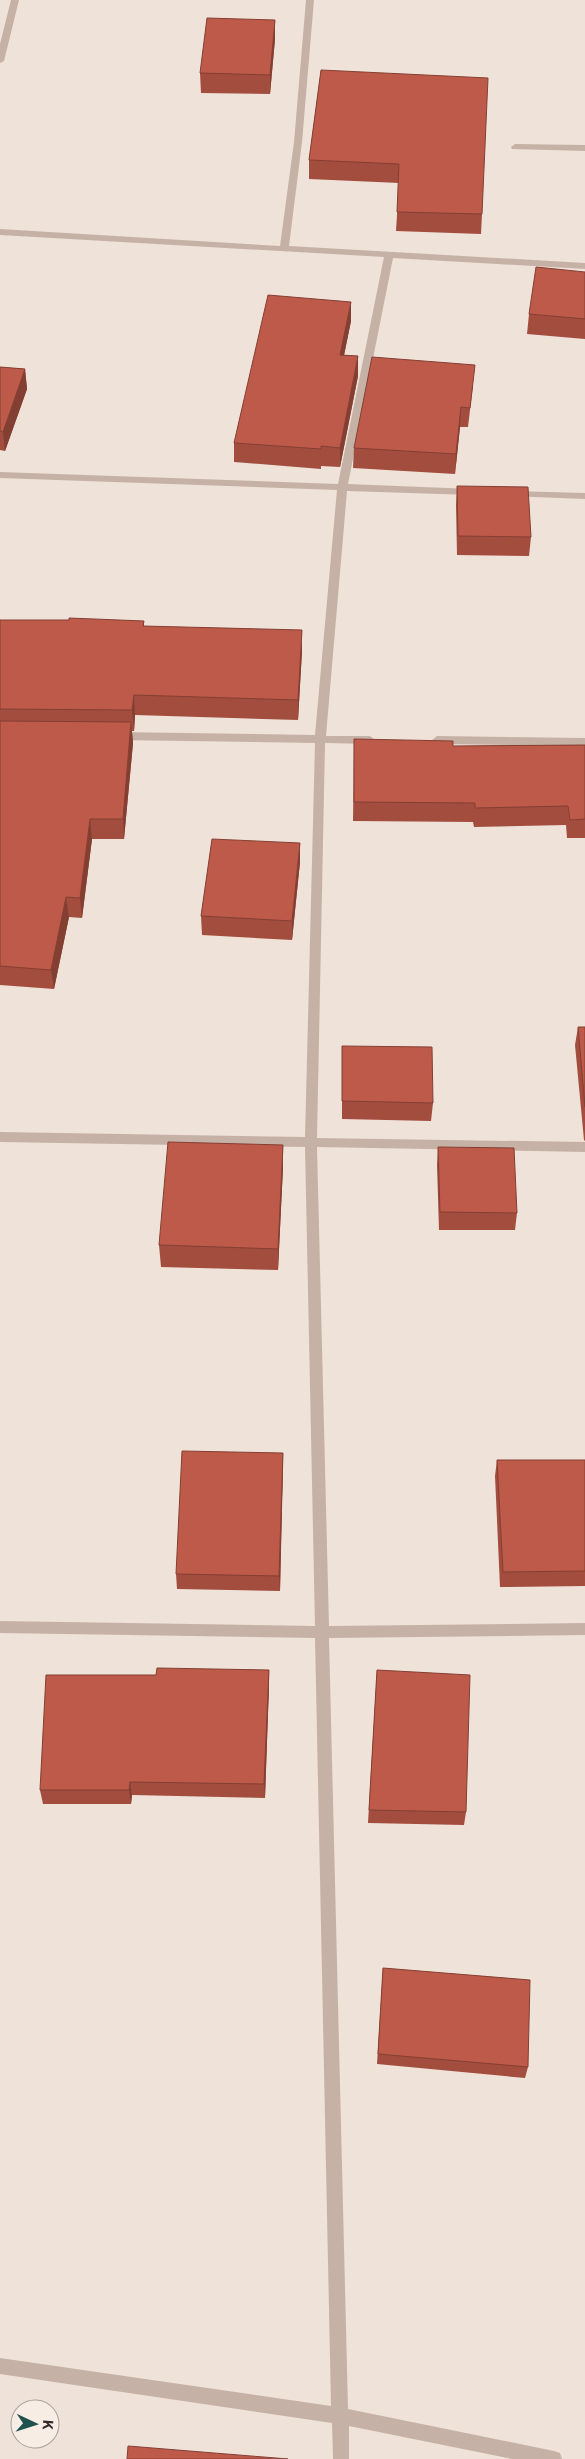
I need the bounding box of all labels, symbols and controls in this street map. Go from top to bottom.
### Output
north arrow [10,2399,60,2449]
text: K [40,2419,56,2430]

